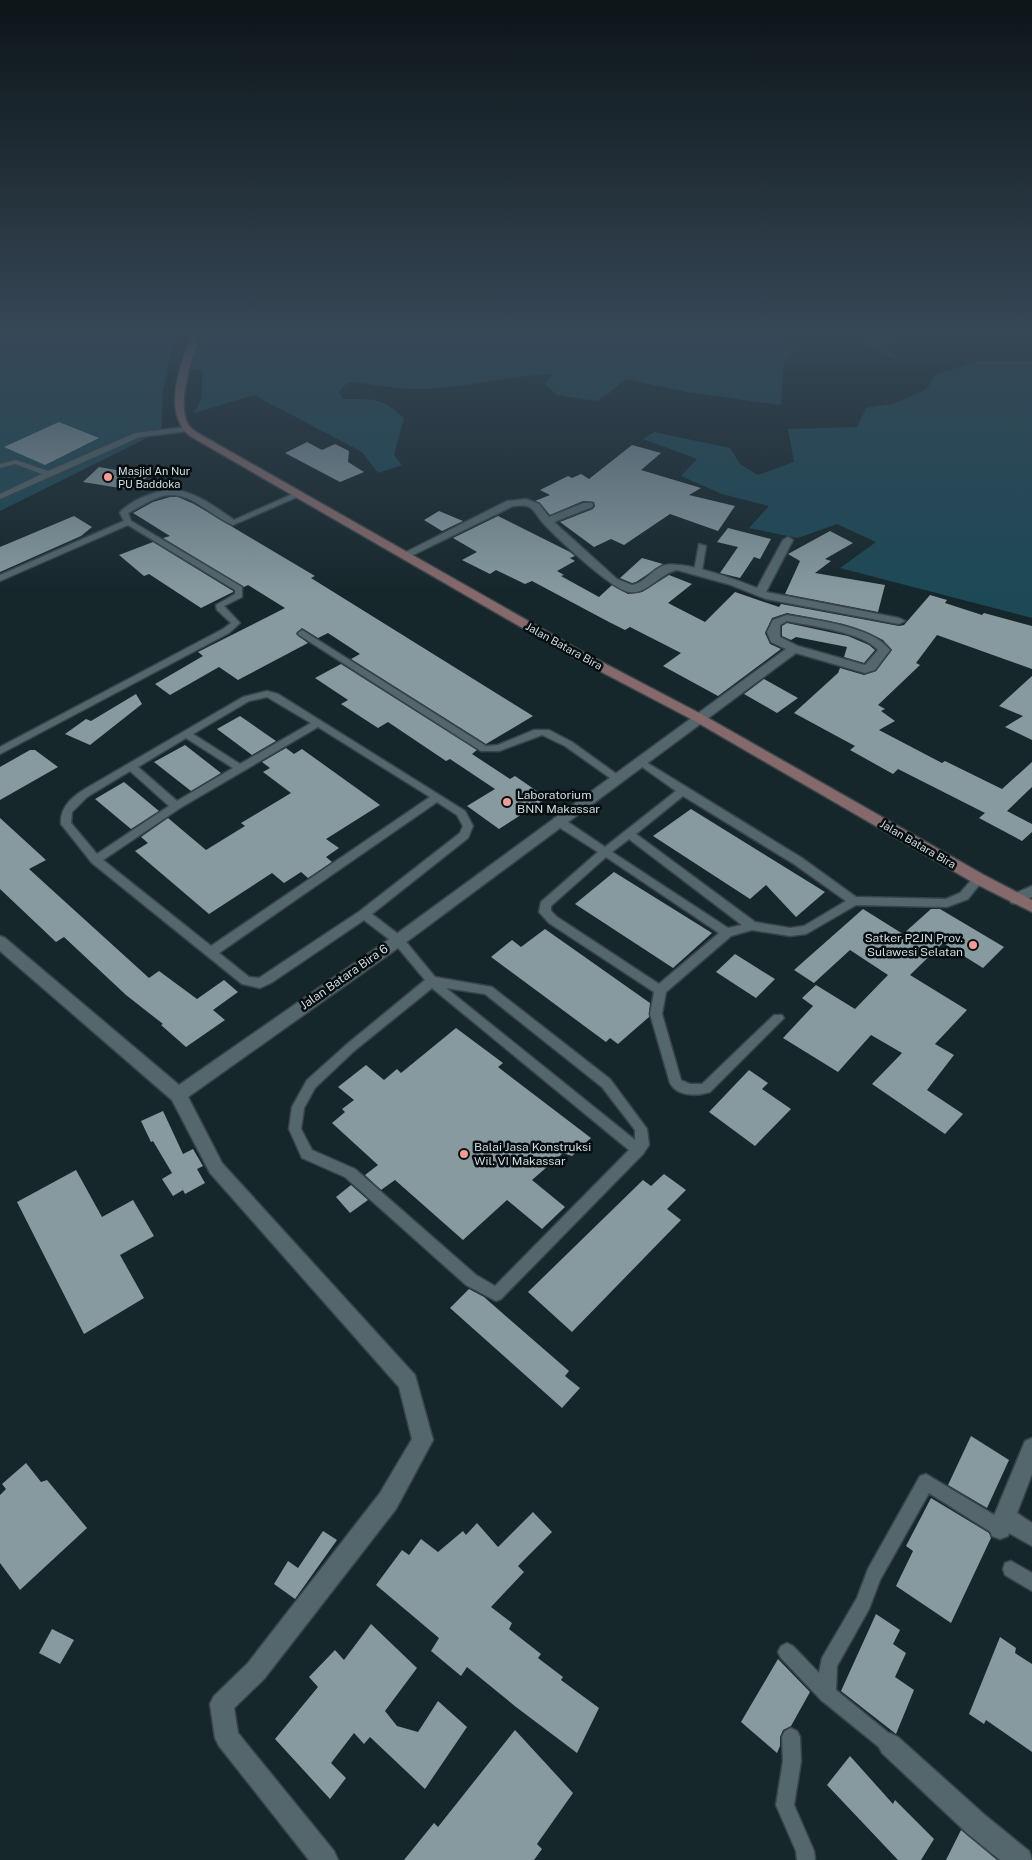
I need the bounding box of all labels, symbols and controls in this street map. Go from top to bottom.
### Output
place label: Masjid An Nur PU Baddoka [118,465,190,490]
marker: Masjid An Nur PU Baddoka [102,471,114,483]
street label: Jalan Batara Bira [524,620,604,672]
place label: Laboratorium BNN Makassar [517,788,600,816]
marker: Laboratorium BNN Makassar [501,796,513,808]
street label: Jalan Batara Bira [878,817,958,871]
place label: Satker P2JN Prov. Sulawesi Selatan [865,931,963,959]
marker: Satker P2JN Prov. Sulawesi Selatan [967,939,979,951]
street label: Jalan Batara Bira 6 [298,942,390,1012]
place label: Balai Jasa Konstruksi Wil. VI Makassar [474,1140,591,1168]
marker: Balai Jasa Konstruksi Wil. VI Makassar [458,1148,470,1160]

